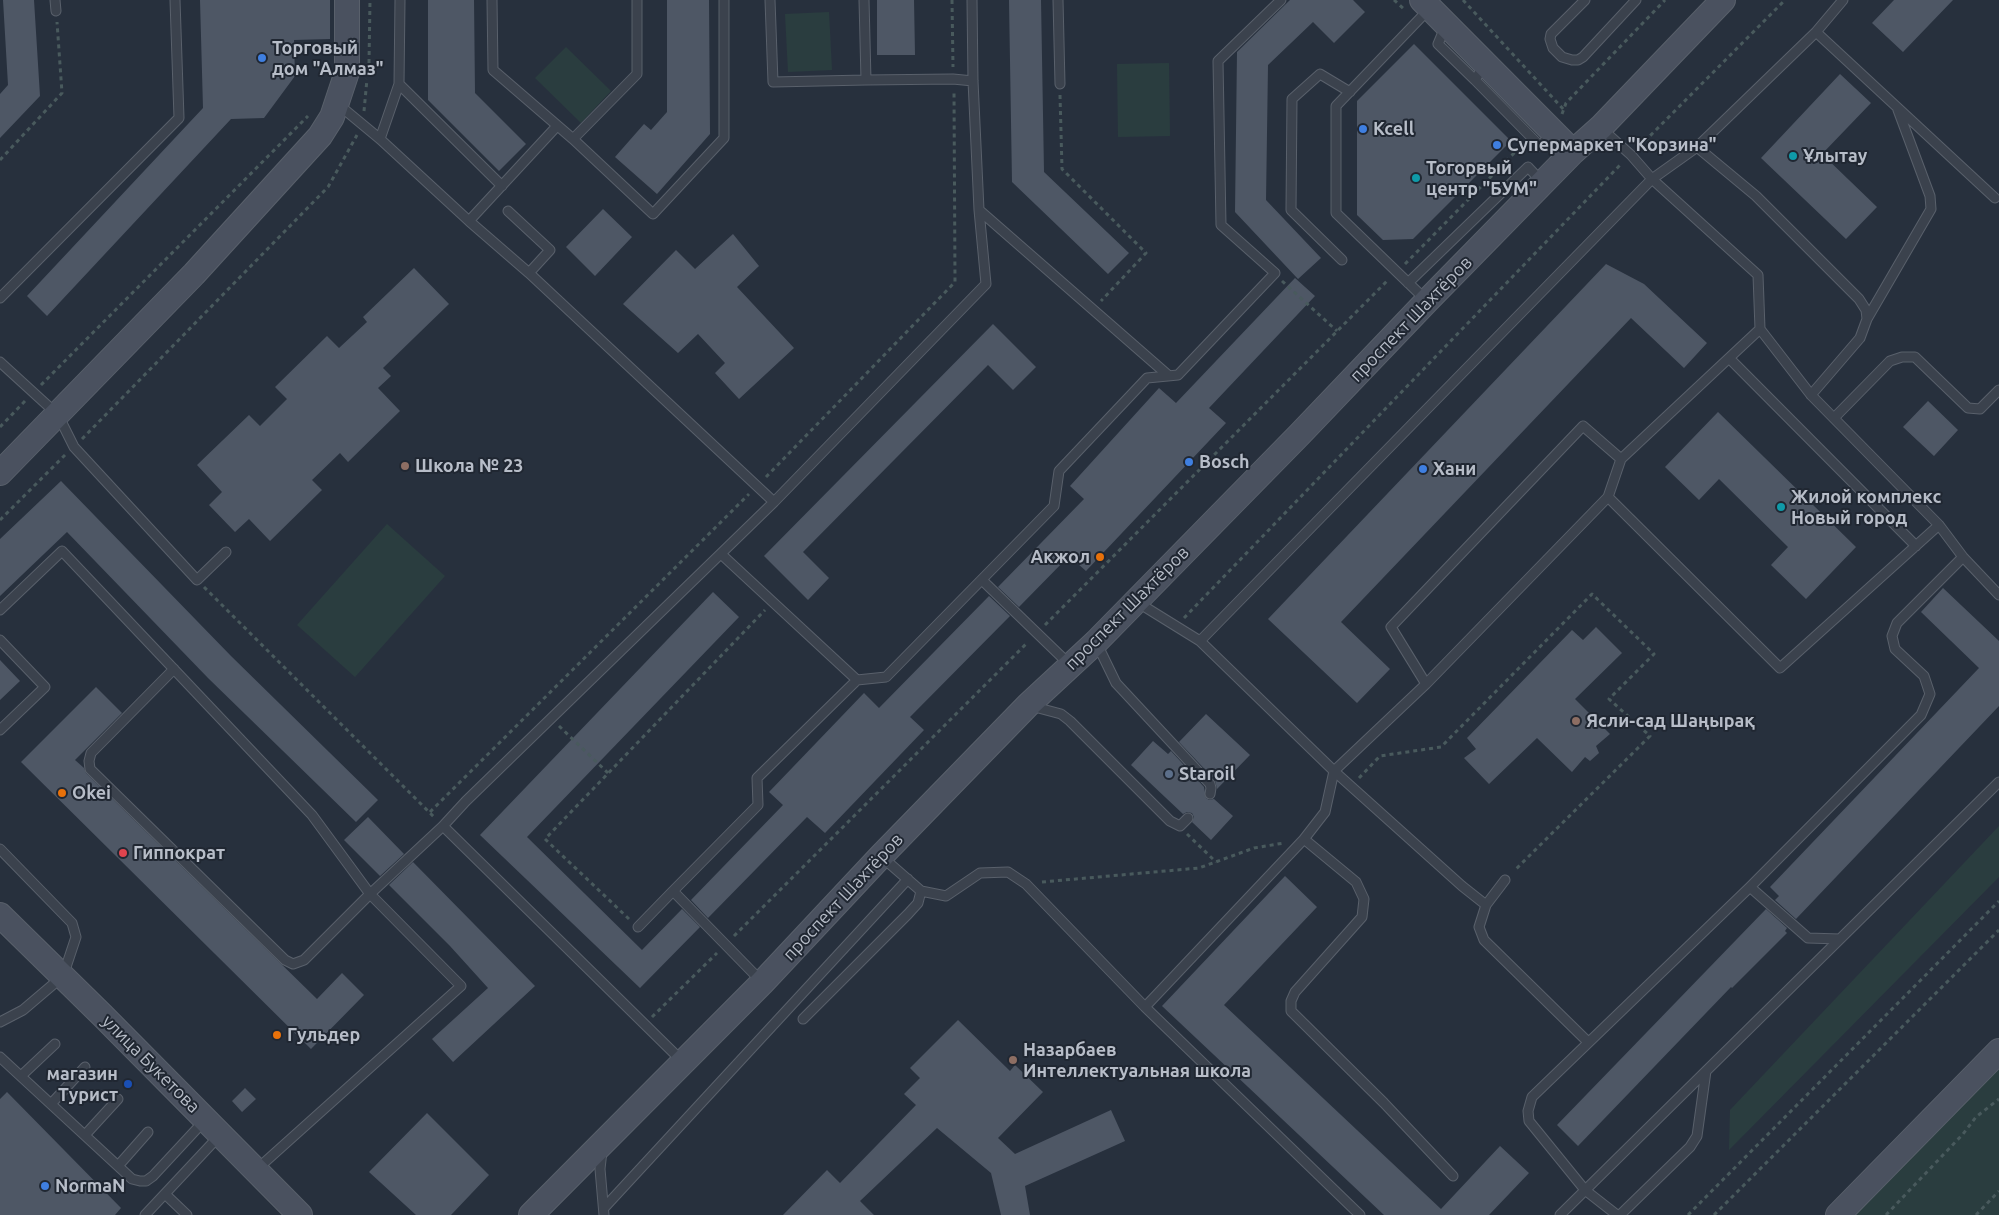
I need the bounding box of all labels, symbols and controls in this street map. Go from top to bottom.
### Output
place label: Торговый дом "Алмаз" [272,37,384,80]
marker: Торговый дом "Алмаз" [256,52,268,64]
place label: Kcell [1373,118,1414,140]
marker: Kcell [1357,123,1369,135]
place label: Супермаркет "Корзина" [1507,134,1717,156]
marker: Супермаркет "Корзина" [1491,139,1503,151]
place label: Ұлытау [1803,145,1867,167]
marker: Ұлытау [1787,150,1799,162]
place label: Тогорвый центр "БУМ" [1426,157,1537,200]
marker: Тогорвый центр "БУМ" [1410,172,1422,184]
street label: проспект Шахтёров [1345,252,1477,386]
place label: Bosch [1199,451,1250,473]
place label: Школа № 23 [415,455,523,477]
marker: Bosch [1183,456,1195,468]
place label: Хани [1433,458,1476,480]
marker: Школа № 23 [399,460,411,472]
marker: Хани [1417,463,1429,475]
place label: Жилой комплекс Новый город [1791,486,1941,528]
marker: Жилой комплекс Новый город [1775,501,1787,513]
street label: проспект Шахтёров [1061,542,1193,674]
place label: Акжол [1031,546,1090,568]
marker: Акжол [1094,551,1106,563]
place label: Ясли-сад Шаңырақ [1586,710,1755,732]
marker: Ясли-сад Шаңырақ [1570,715,1582,727]
place label: Staroil [1179,763,1235,785]
marker: Staroil [1163,768,1175,780]
place label: Okei [72,782,111,804]
marker: Okei [56,787,68,799]
street label: проспект Шахтёров [778,829,908,965]
place label: Гиппократ [133,842,225,864]
marker: Гиппократ [117,847,129,859]
street label: улица Букетова [97,1010,205,1118]
place label: Гульдер [287,1024,360,1046]
marker: Гульдер [271,1029,283,1041]
place label: Назарбаев Интеллектуальная школа [1023,1039,1251,1082]
marker: Назарбаев Интеллектуальная школа [1007,1054,1019,1066]
place label: магазин Турист [46,1063,118,1106]
marker: магазин Турист [122,1078,134,1090]
place label: NormaN [55,1175,125,1197]
marker: NormaN [39,1180,51,1192]

